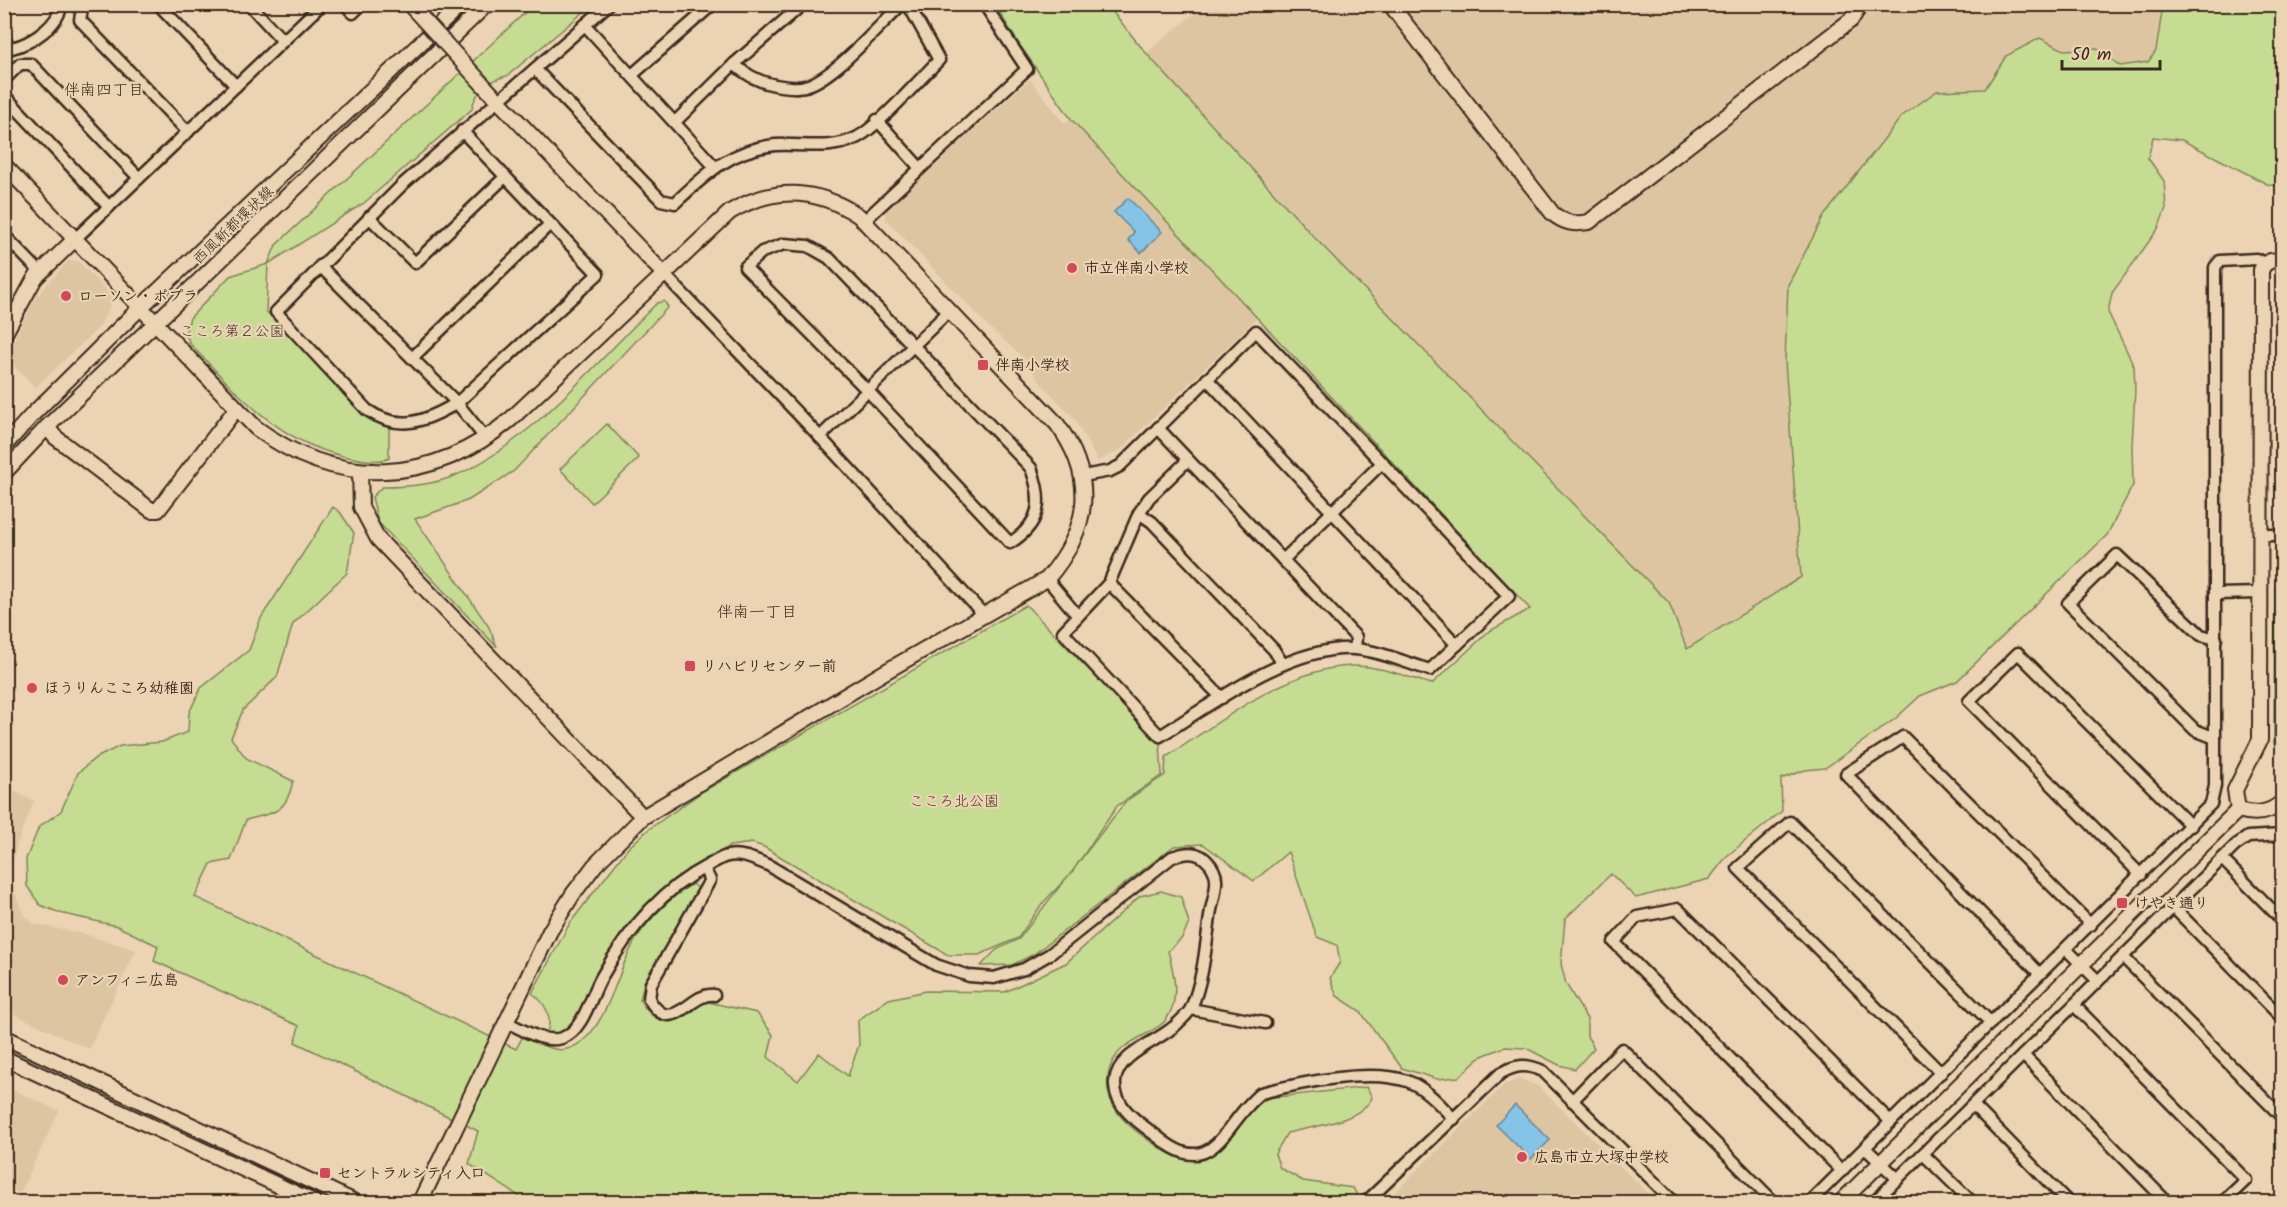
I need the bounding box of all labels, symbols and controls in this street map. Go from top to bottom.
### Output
scale bar [2062,33,2160,71]
text: 50 m [2071,41,2111,70]
district label: 伴南四丁目 [64,78,144,103]
street label: 西風新都環状線 [188,181,280,271]
place label: 市立伴南小学校 [1084,257,1189,281]
marker: 市立伴南小学校 [1065,261,1079,275]
place label: ローソン・ポプラ [78,285,198,309]
marker: ローソン・ポプラ [59,289,73,303]
park label: こころ第２公園 [179,320,285,344]
place label: 伴南小学校 [995,354,1070,378]
marker: 伴南小学校 [976,358,990,372]
district label: 伴南一丁目 [717,600,797,625]
place label: リハビリセンター前 [702,655,837,679]
marker: リハビリセンター前 [683,659,697,673]
place label: ほうりんこころ幼稚園 [44,677,194,701]
marker: ほうりんこころ幼稚園 [25,681,39,695]
park label: こころ北公園 [909,790,999,814]
place label: けやき通り [2134,892,2209,916]
marker: けやき通り [2115,896,2129,910]
place label: アンフィニ広島 [75,969,179,993]
marker: アンフィニ広島 [56,973,70,987]
place label: 広島市立大塚中学校 [1534,1146,1669,1170]
marker: 広島市立大塚中学校 [1515,1150,1529,1164]
place label: セントラルシティ入口 [337,1162,486,1186]
marker: セントラルシティ入口 [318,1166,332,1180]

